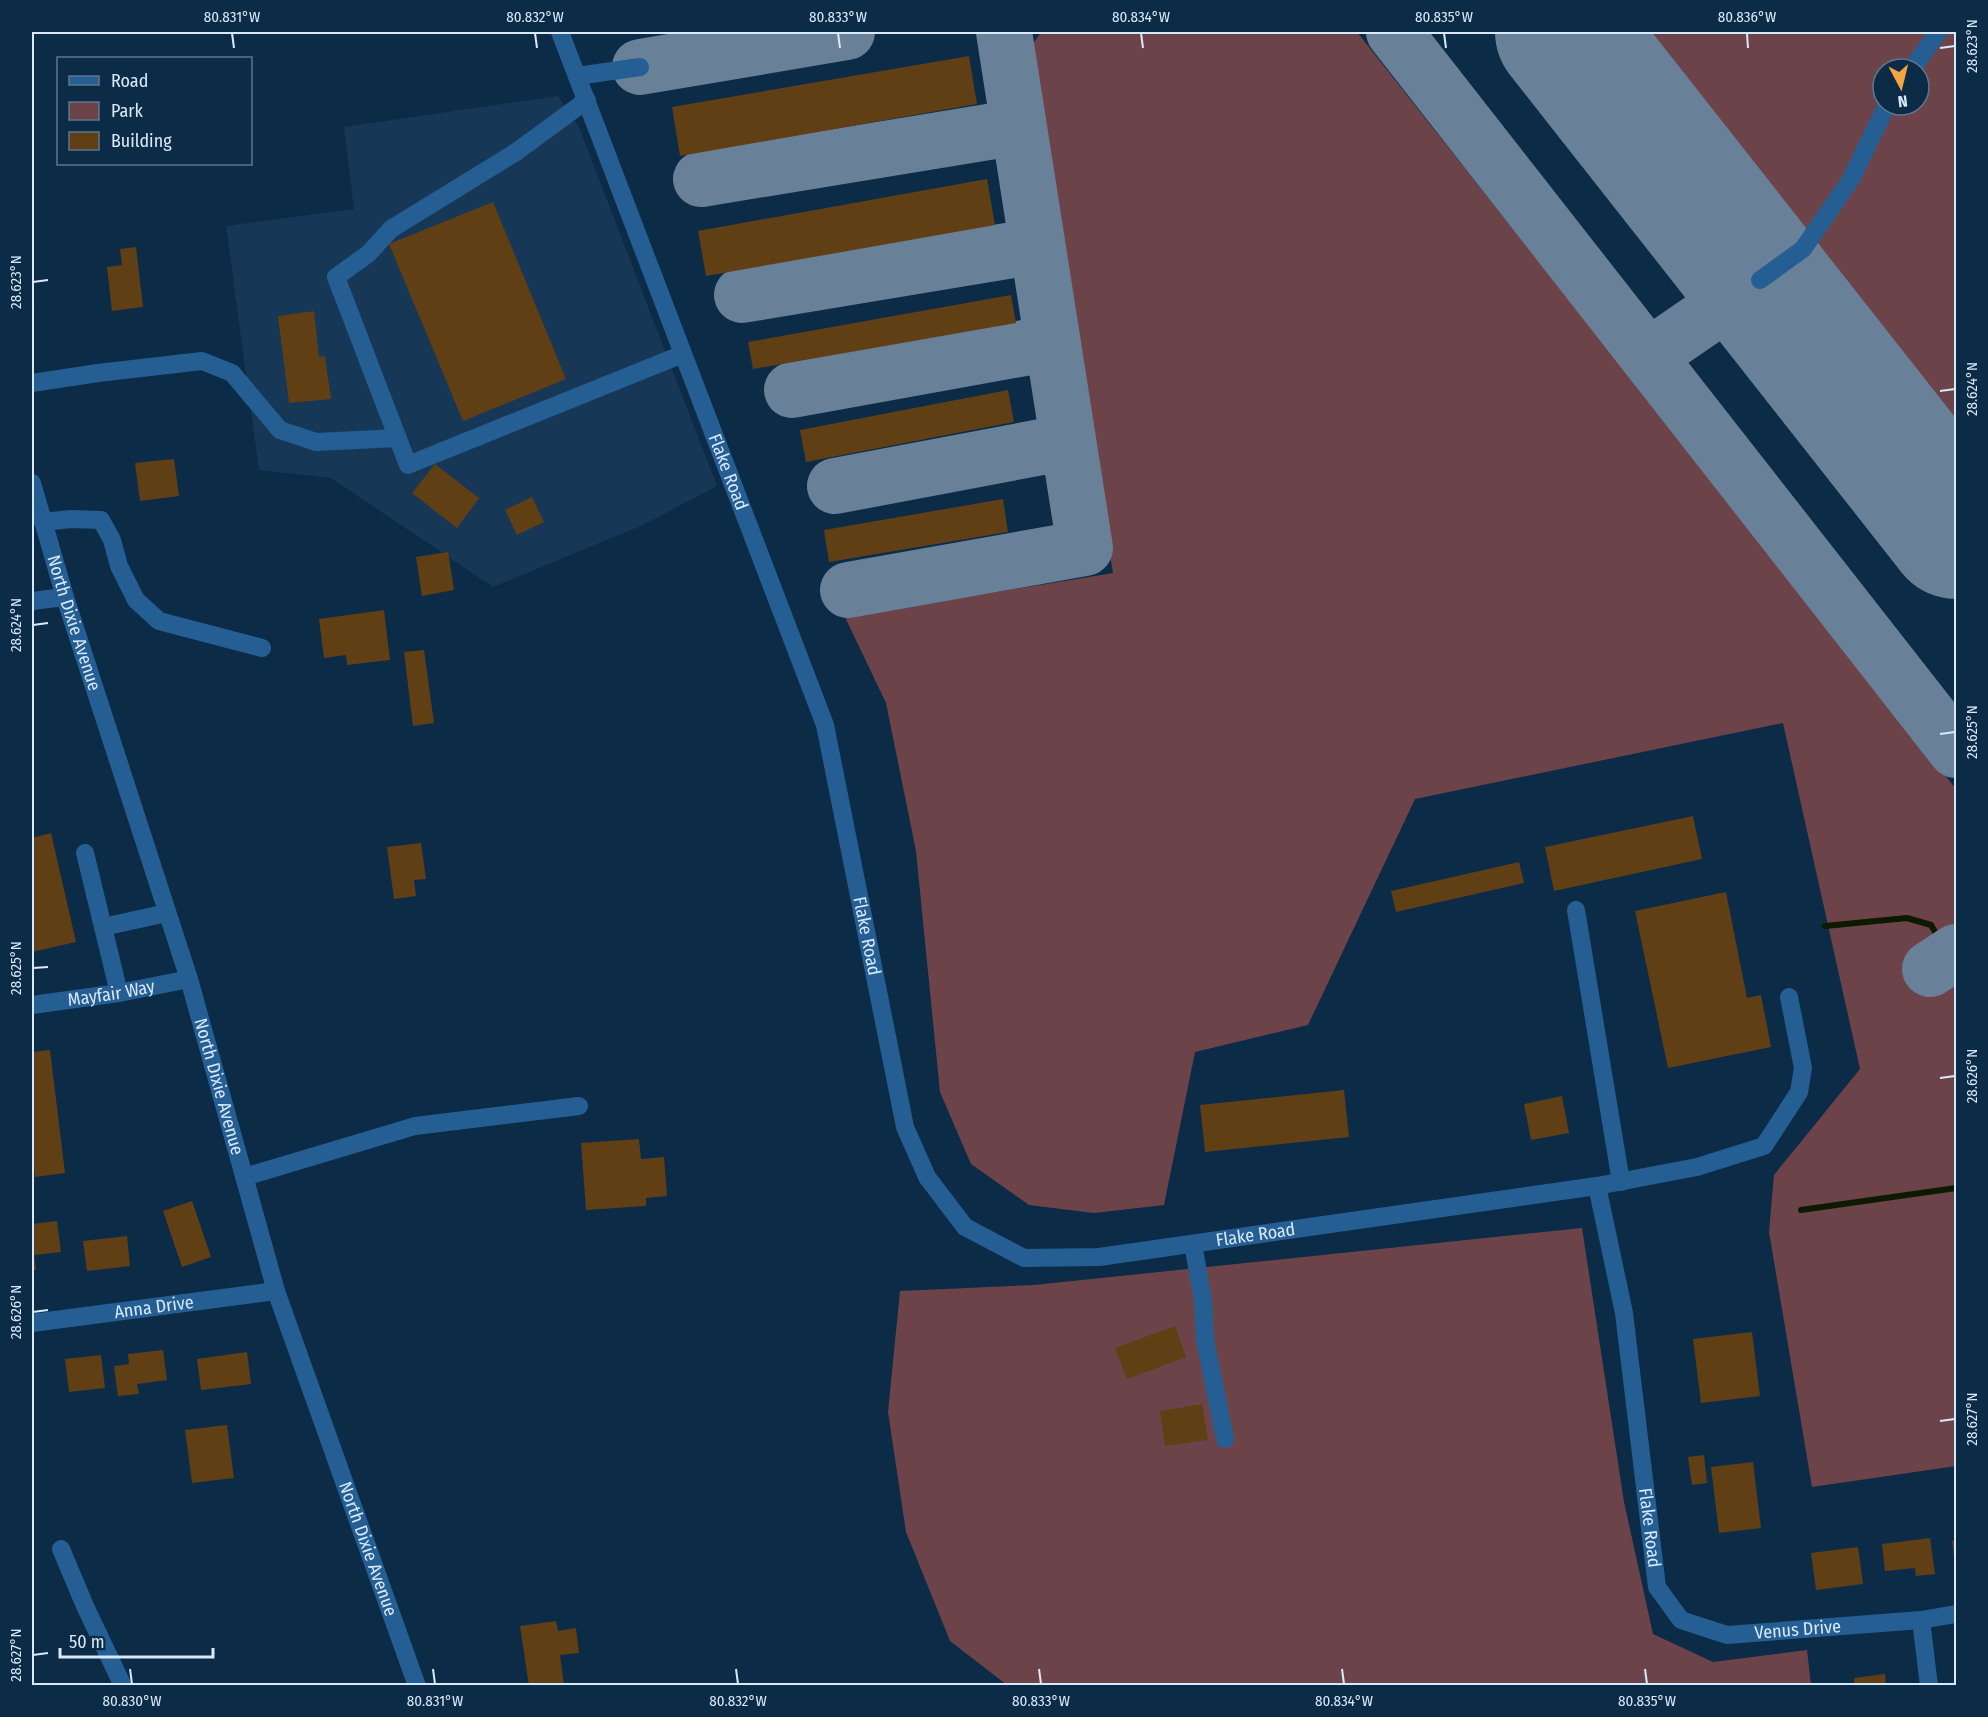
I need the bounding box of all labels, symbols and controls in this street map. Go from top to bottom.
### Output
text: 80.831°W [204,8,260,26]
text: 80.832°W [506,8,564,26]
text: 80.833°W [809,8,867,26]
text: 80.834°W [1112,8,1170,26]
text: 80.835°W [1415,8,1473,26]
text: 80.836°W [1718,8,1776,26]
text: 28.623°N [1963,19,1981,73]
legend [57,57,252,165]
north arrow [1871,57,1931,117]
text: Road [111,70,148,92]
text: N [1897,91,1909,111]
text: Park [111,100,144,122]
text: Building [111,130,172,152]
text: 28.623°N [7,255,25,309]
text: 28.624°N [1963,362,1981,416]
street label: Flake Road [704,431,753,513]
street label: North Dixie Avenue [42,552,106,694]
text: 28.624°N [7,598,25,652]
text: 28.625°N [1963,705,1981,759]
street label: Flake Road [848,895,886,977]
text: 28.625°N [7,941,25,995]
street label: Mayfair Way [66,975,157,1011]
street label: North Dixie Avenue [189,1016,249,1158]
text: 28.626°N [1963,1049,1981,1103]
street label: Flake Road [1214,1218,1297,1251]
text: 28.626°N [7,1285,25,1339]
street label: Anna Drive [113,1291,195,1323]
text: 28.627°N [1963,1392,1981,1446]
street label: North Dixie Avenue [334,1479,402,1619]
street label: Flake Road [1634,1487,1666,1569]
street label: Venus Drive [1754,1615,1842,1644]
scale bar [60,1621,213,1659]
text: 28.627°N [7,1628,25,1682]
text: 50 m [69,1631,105,1653]
text: 80.830°W [103,1692,161,1710]
text: 80.831°W [407,1692,463,1710]
text: 80.832°W [709,1692,767,1710]
text: 80.833°W [1012,1692,1070,1710]
text: 80.834°W [1315,1692,1373,1710]
text: 80.835°W [1618,1692,1676,1710]

